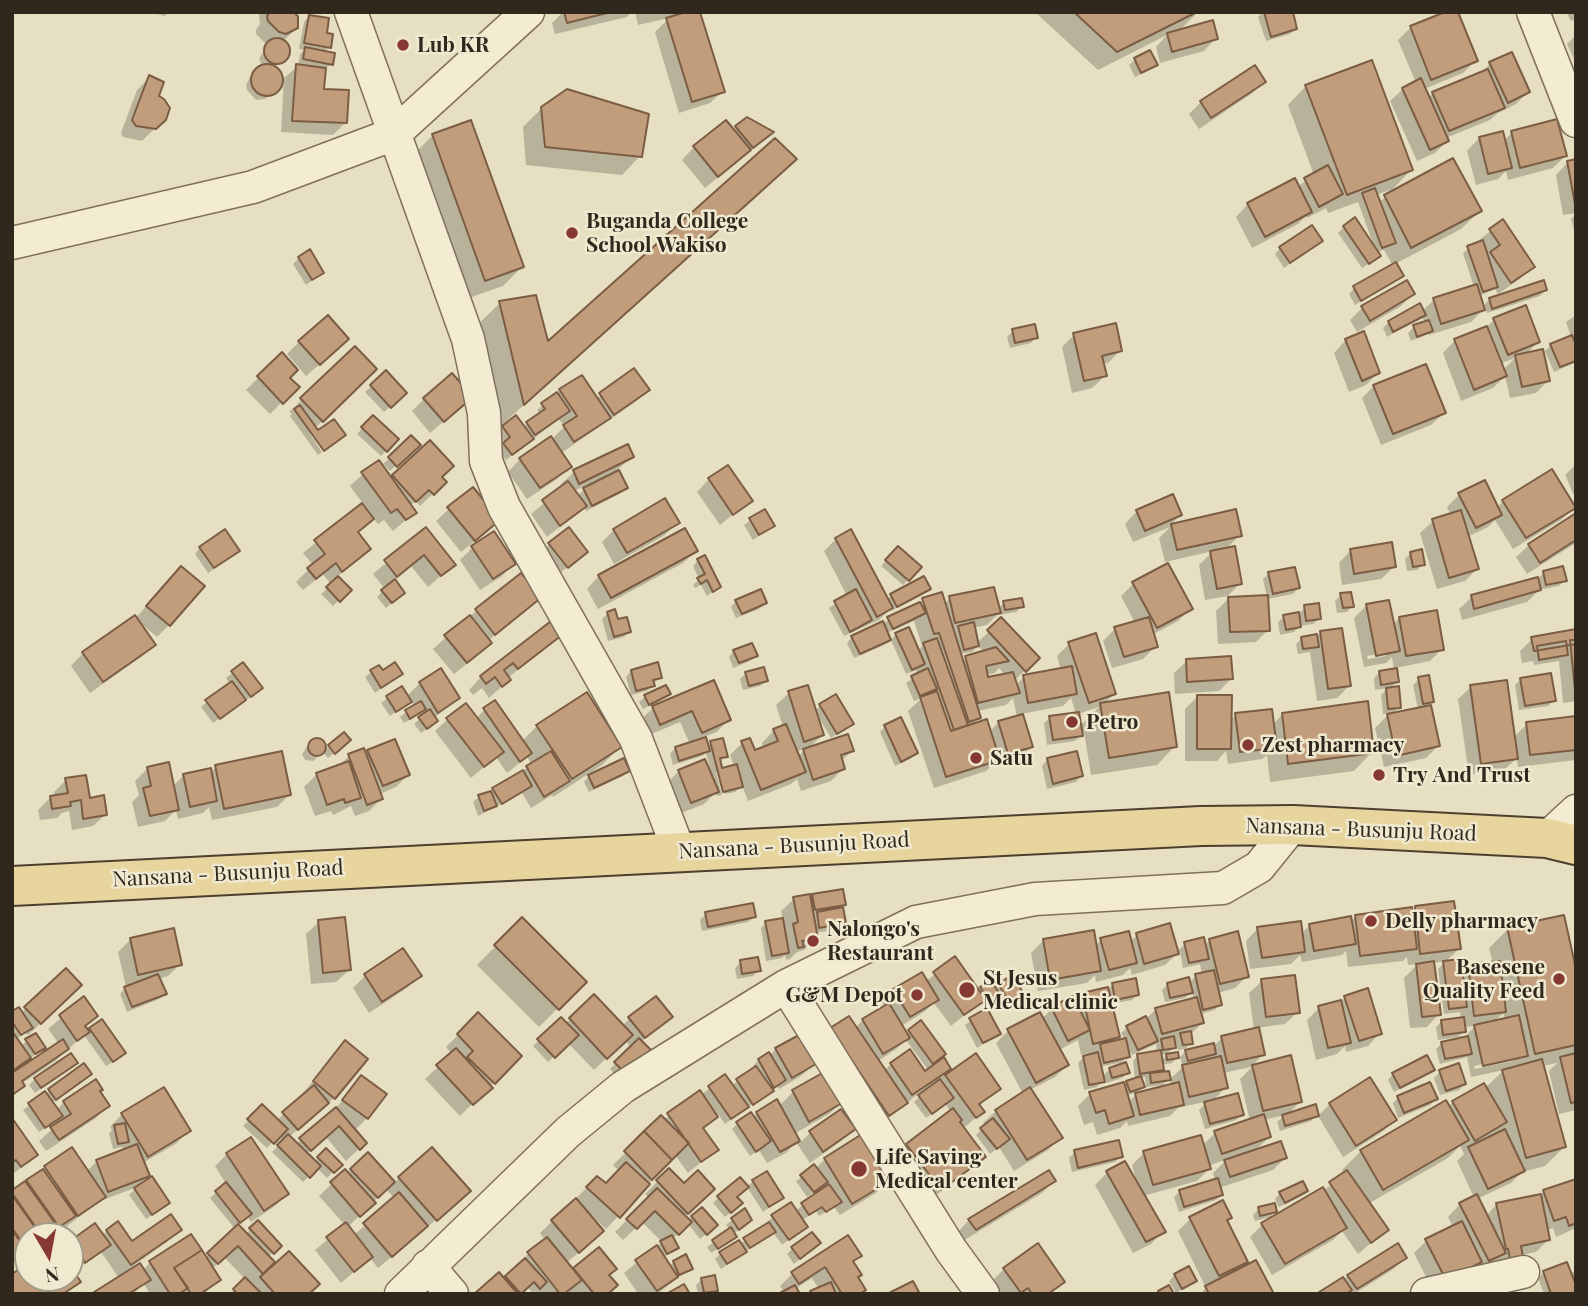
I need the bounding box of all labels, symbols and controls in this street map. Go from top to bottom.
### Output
place label: Lub KR [417,32,489,58]
marker: Lub KR [395,37,411,53]
place label: Buganda College School Wakiso [586,208,748,258]
marker: Buganda College School Wakiso [564,225,580,241]
place label: Petro [1086,709,1138,735]
marker: Petro [1064,714,1080,730]
place label: Zest pharmacy [1262,732,1404,758]
marker: Zest pharmacy [1240,737,1256,753]
place label: Satu [990,745,1033,771]
marker: Satu [968,750,984,766]
place label: Try And Trust [1393,762,1531,788]
marker: Try And Trust [1371,767,1387,783]
street label: Nansana - Busunju Road [1245,813,1477,847]
street label: Nansana - Busunju Road [678,827,910,865]
street label: Nansana - Busunju Road [112,855,344,893]
place label: Delly pharmacy [1385,908,1538,934]
marker: Delly pharmacy [1363,913,1379,929]
place label: Nalongo's Restaurant [827,916,934,966]
marker: Nalongo's Restaurant [805,933,821,949]
place label: Basesene Quality Feed [1423,954,1545,1004]
place label: St Jesus Medical clinic [983,965,1118,1015]
marker: Basesene Quality Feed [1551,971,1567,987]
marker: St Jesus Medical clinic [957,980,977,1000]
place label: G&M Depot [786,982,903,1008]
marker: G&M Depot [909,987,925,1003]
place label: Life Saving Medical center [875,1144,1018,1194]
marker: Life Saving Medical center [849,1159,869,1179]
north arrow [14,1222,84,1292]
text: N [43,1262,61,1290]

